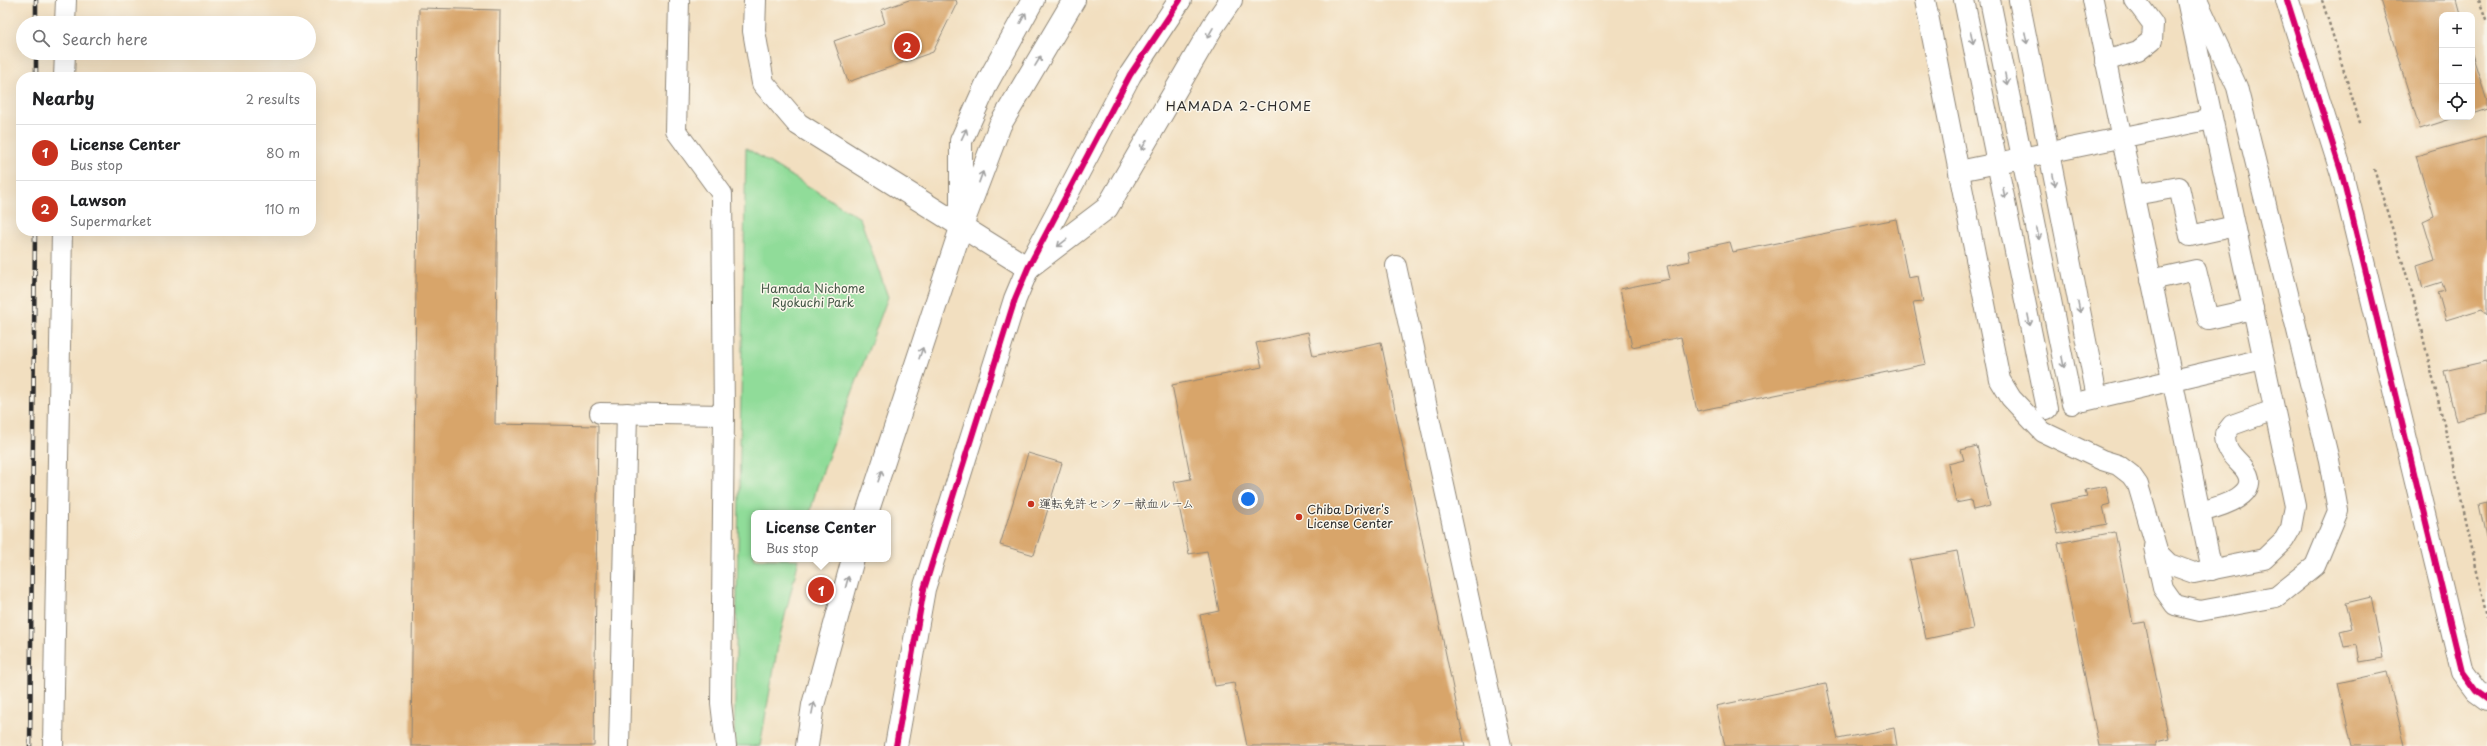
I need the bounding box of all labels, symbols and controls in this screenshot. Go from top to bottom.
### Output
one-way arrow [1019,12,1027,24]
map controls [2439,12,2475,120]
button: + [2439,12,2475,48]
search box [16,16,316,60]
icon: search [30,27,52,49]
text: Search here [62,27,148,50]
one-way arrow [1205,27,1213,39]
pin: 2 [894,31,920,61]
one-way arrow [1969,31,1977,44]
one-way arrow [2023,31,2031,44]
button: − [2439,48,2475,84]
one-way arrow [1035,55,1043,67]
one-way arrow [2003,73,2011,86]
button: locate [2439,84,2475,120]
text: Nearby [32,85,94,111]
text: 2 results [246,89,300,108]
district label: HAMADA 2-CHOME [1166,96,1312,115]
one-way arrow [961,128,968,140]
text: License Center [70,132,181,155]
one-way arrow [1140,139,1148,150]
text: 1 [42,143,48,162]
text: 80 m [266,143,300,162]
text: Bus stop [70,155,123,174]
one-way arrow [977,171,985,183]
one-way arrow [2050,173,2058,186]
one-way arrow [2000,186,2008,199]
text: Lawson [70,188,127,211]
text: 2 [40,199,50,218]
text: 110 m [265,199,300,218]
text: Supermarket [70,211,152,230]
one-way arrow [2034,227,2042,240]
one-way arrow [1057,238,1068,247]
park label: Hamada Nichome Ryokuchi Park [761,279,865,311]
one-way arrow [2075,300,2083,313]
one-way arrow [2026,314,2034,327]
one-way arrow [918,346,925,359]
one-way arrow [2060,355,2068,368]
one-way arrow [876,470,884,482]
your location [1238,489,1258,509]
place label: 運転免許センター献血ルーム [1039,494,1195,512]
marker: 運転免許センター献血ルーム [1026,499,1036,509]
place label: Chiba Driver's License Center [1307,500,1393,532]
popup [751,510,891,562]
marker: Chiba Driver's License Center [1294,512,1304,522]
text: License Center [766,515,876,538]
text: Bus stop [766,538,819,557]
pin: 1 [808,575,834,605]
one-way arrow [844,576,851,589]
one-way arrow [809,701,817,714]

